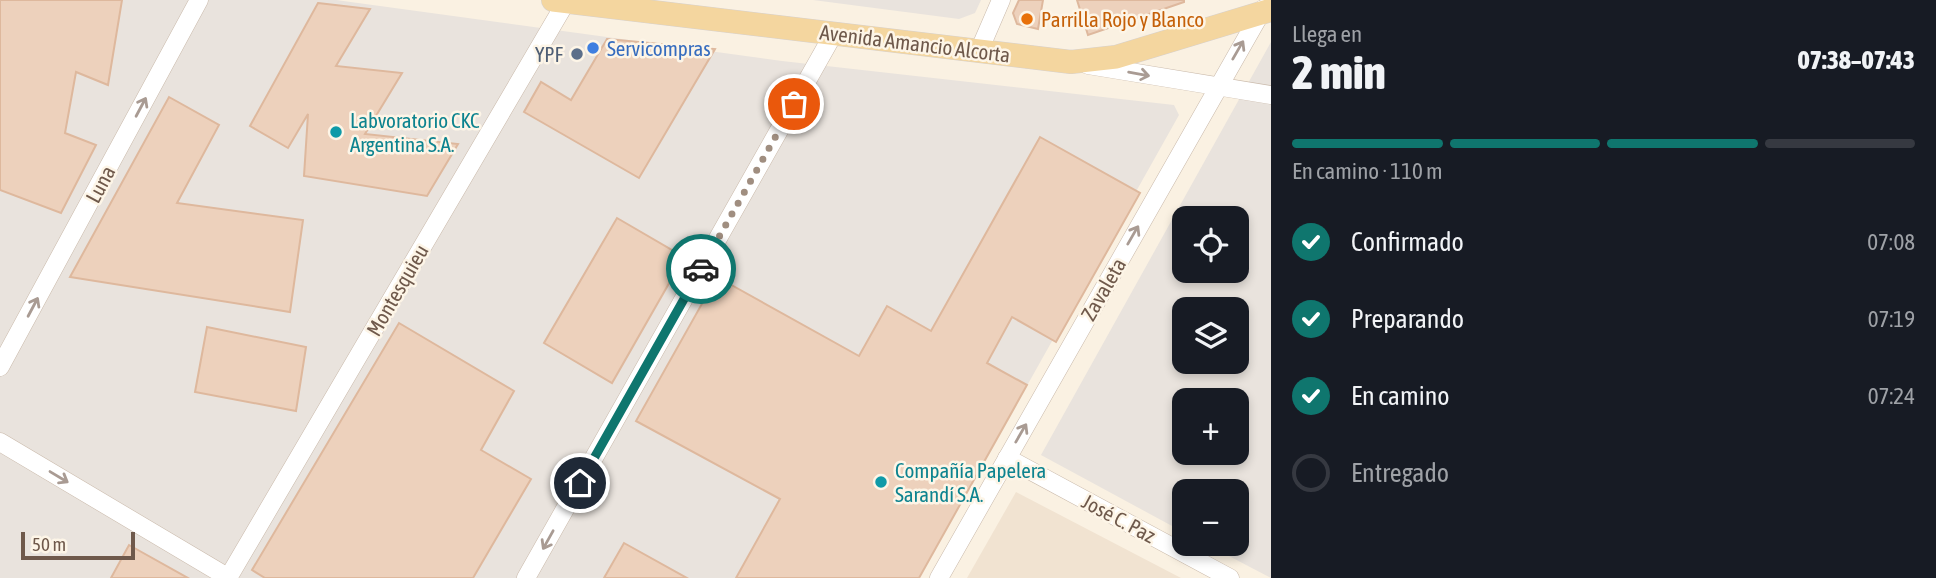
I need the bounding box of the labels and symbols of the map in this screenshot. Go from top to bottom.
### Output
place label: Parrilla Rojo y Blanco [1041,7,1204,31]
marker: Parrilla Rojo y Blanco [1019,11,1035,27]
street label: Avenida Amancio Alcorta [818,19,1012,67]
place label: Servicompras [607,36,711,60]
marker: Servicompras [585,40,601,56]
one-way arrow [1232,41,1246,61]
place label: YPF [535,42,564,66]
marker: YPF [569,46,585,62]
one-way arrow [1127,68,1149,81]
pin [764,74,824,134]
one-way arrow [134,98,148,118]
place label: Labvoratorio CKC Argentina S.A. [350,108,480,156]
marker: Labvoratorio CKC Argentina S.A. [328,124,344,140]
street label: Luna [80,161,120,207]
one-way arrow [1126,226,1140,246]
courier [666,234,736,304]
street label: Montesquieu [361,240,433,340]
street label: Zavaleta [1076,254,1130,324]
one-way arrow [26,298,40,318]
one-way arrow [1014,424,1028,444]
pin [550,453,610,513]
place label: Compañía Papelera Sarandí S.A. [895,458,1046,506]
one-way arrow [48,470,68,484]
marker: Compañía Papelera Sarandí S.A. [873,474,889,490]
street label: José C. Paz [1078,489,1160,548]
scale bar [21,529,135,561]
one-way arrow [541,529,554,550]

